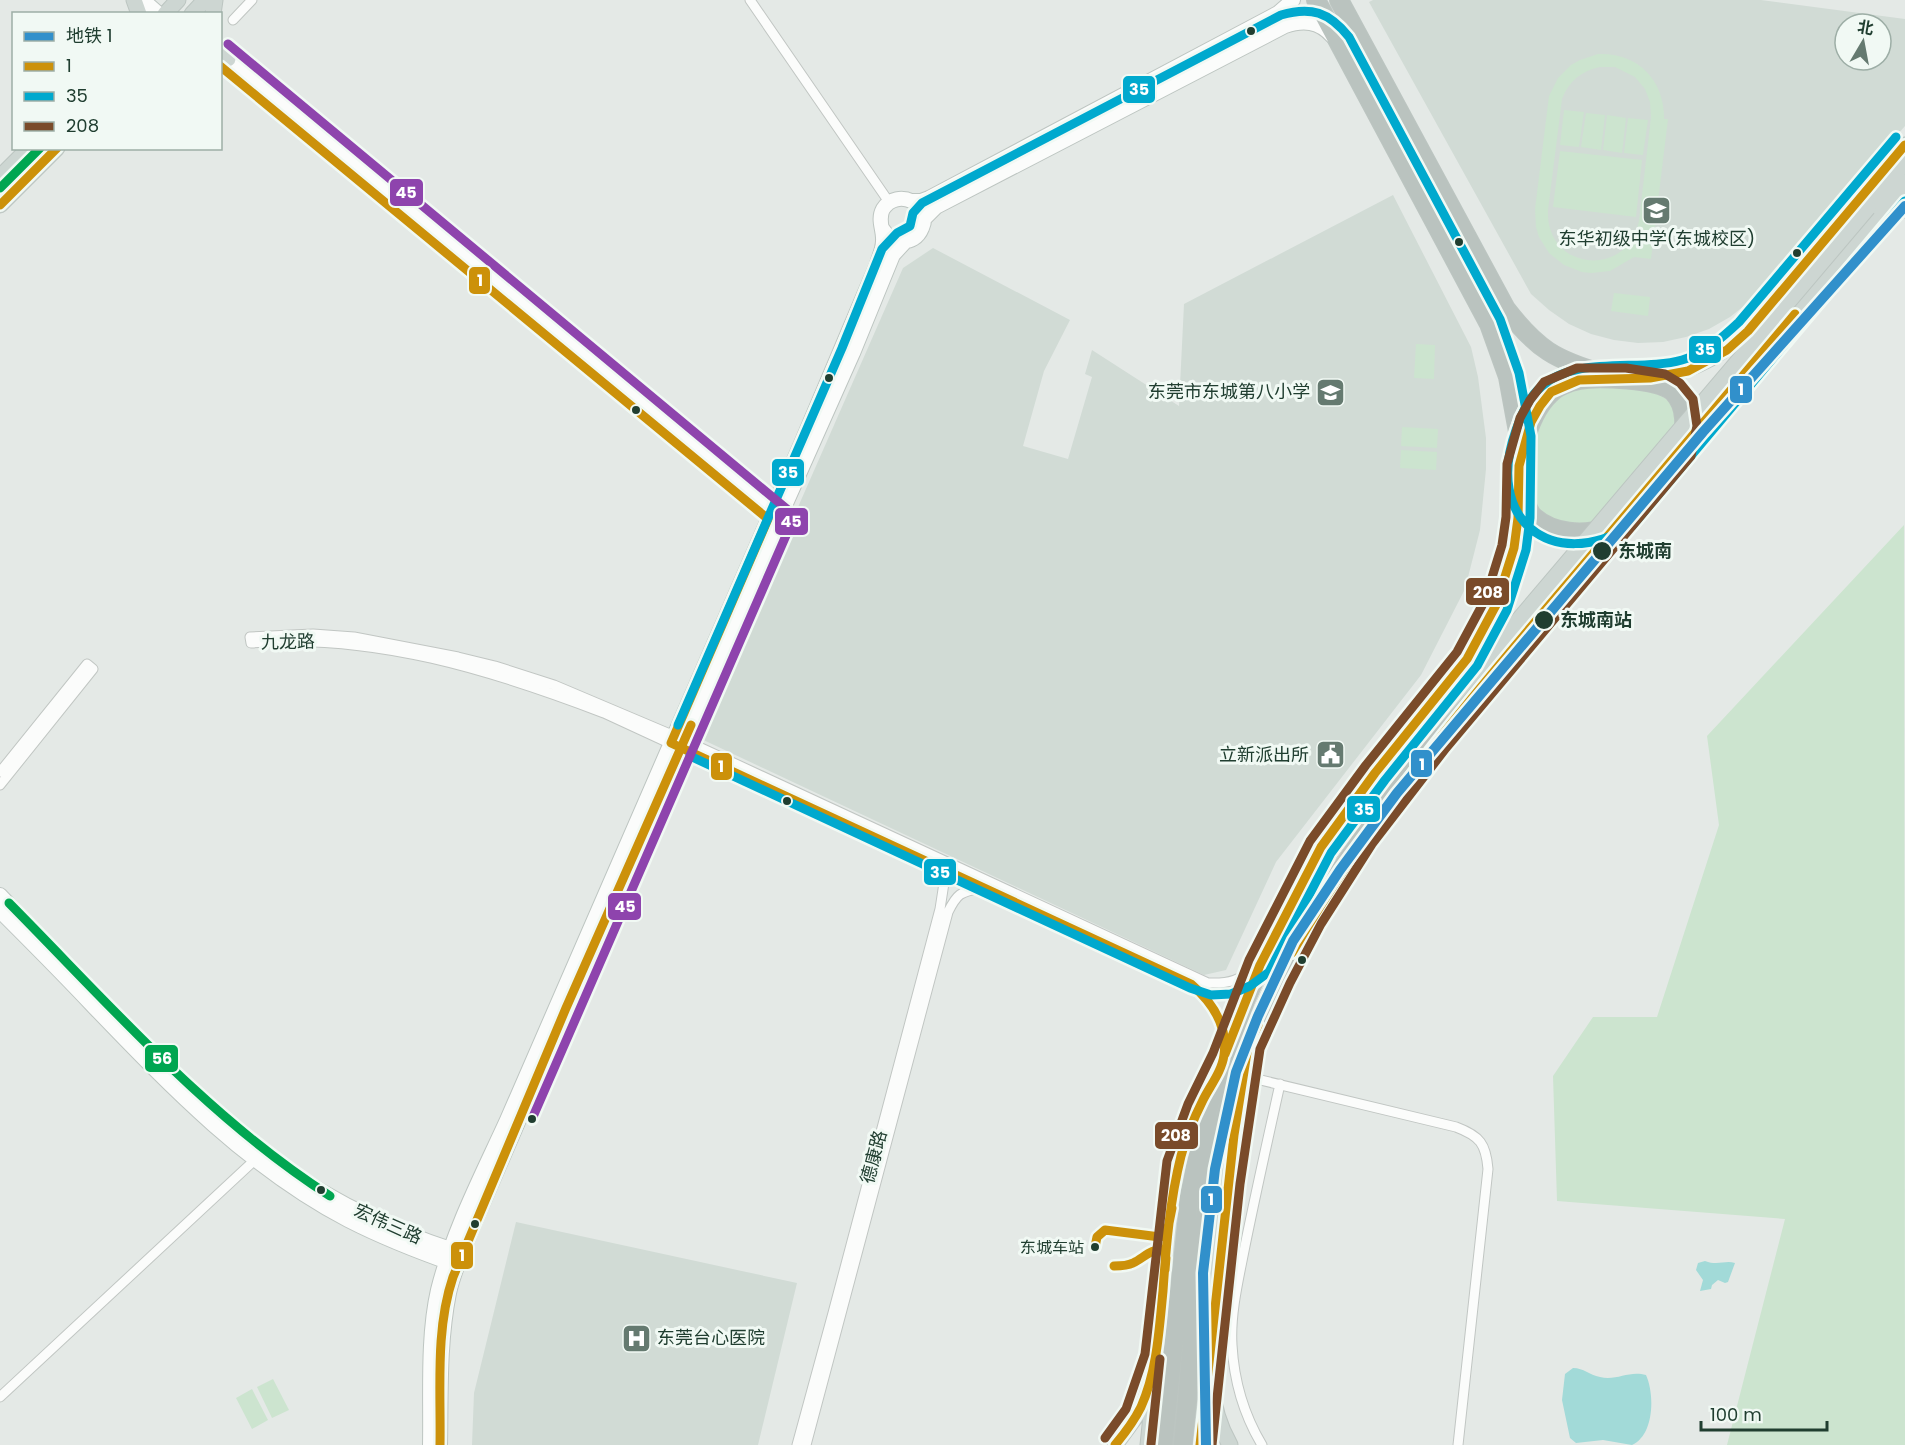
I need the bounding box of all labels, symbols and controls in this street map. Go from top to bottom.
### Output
legend [12,12,222,150]
north arrow [1833,12,1893,72]
text: 北 [1856,15,1875,40]
text: 地铁 1 [66,23,113,48]
unlabelled marker [1245,25,1257,37]
text: 1 [66,53,72,78]
line badge: 35 [1122,75,1156,104]
text: 35 [1129,78,1149,101]
text: 35 [66,83,88,108]
text: 208 [66,113,99,138]
line badge: 45 [389,178,424,207]
text: 45 [395,181,417,204]
school or university icon: 东华初级中学(东城校区) [1641,194,1673,226]
place label: 东华初级中学(东城校区) [1559,226,1755,251]
unlabelled marker [1453,236,1465,248]
unlabelled marker [1791,247,1803,259]
line badge: 1 [468,266,491,295]
text: 1 [477,269,483,292]
line badge: 35 [1688,335,1722,364]
text: 35 [1695,338,1715,361]
unlabelled marker [823,372,835,384]
line badge: 1 [1729,375,1753,404]
school or university icon: 东莞市东城第八小学 [1315,376,1347,408]
text: 1 [1738,378,1744,401]
place label: 东莞市东城第八小学 [1148,379,1310,404]
unlabelled marker [630,404,642,416]
line badge: 35 [771,458,805,487]
text: 35 [778,461,798,484]
line badge: 45 [774,507,809,536]
text: 45 [780,510,802,533]
place label: 东城南 [1618,538,1672,563]
marker: 东城南 [1591,540,1613,562]
line badge: 208 [1465,577,1510,606]
text: 208 [1473,581,1503,604]
place label: 东城南站 [1560,607,1632,632]
marker: 东城南站 [1533,609,1555,631]
street label: 九龙路 [261,629,315,654]
public building icon: 立新派出所 [1314,739,1346,771]
place label: 立新派出所 [1219,742,1309,767]
line badge: 1 [1410,749,1433,778]
line badge: 1 [710,752,733,781]
text: 1 [1419,753,1425,776]
text: 1 [718,755,724,778]
unlabelled marker [781,795,793,807]
line badge: 35 [1346,795,1381,823]
text: 35 [1354,798,1374,821]
line badge: 35 [923,858,957,886]
text: 35 [930,861,950,884]
line badge: 45 [607,892,642,921]
text: 45 [614,895,636,918]
unlabelled marker [1296,954,1308,966]
line badge: 56 [144,1044,179,1073]
text: 56 [152,1047,172,1070]
unlabelled marker [526,1113,538,1125]
line badge: 208 [1154,1121,1199,1150]
text: 208 [1161,1124,1191,1147]
street label: 德康路 [854,1128,893,1186]
unlabelled marker [315,1184,327,1196]
line badge: 1 [1200,1185,1223,1214]
text: 1 [1208,1188,1214,1211]
street label: 宏伟三路 [350,1197,426,1250]
unlabelled marker [469,1218,481,1230]
place label: 东城车站 [1020,1236,1084,1259]
line badge: 1 [450,1241,474,1270]
marker: 东城车站 [1089,1241,1101,1253]
text: 1 [459,1244,465,1267]
hospital icon: 东莞台心医院 [620,1322,652,1354]
place label: 东莞台心医院 [657,1325,765,1350]
scale bar [1701,1394,1827,1432]
text: 100 m [1710,1402,1762,1427]

